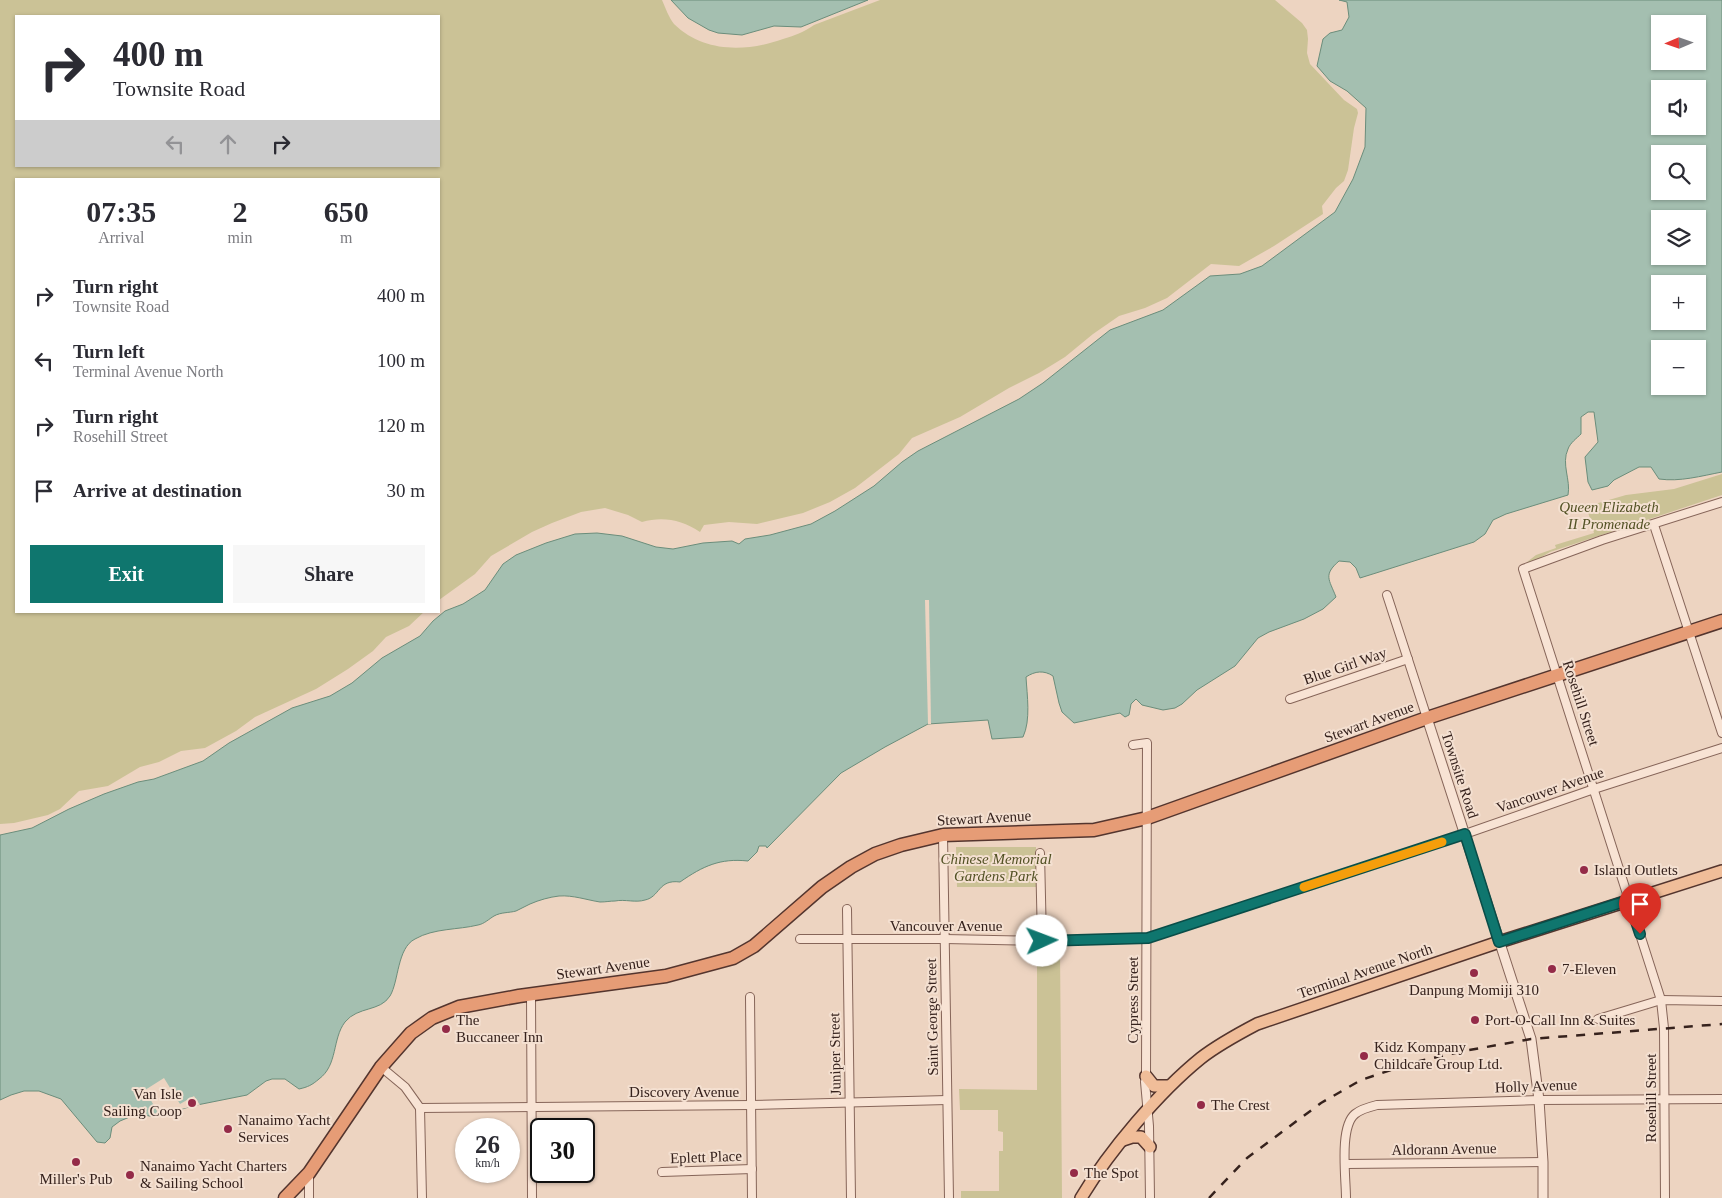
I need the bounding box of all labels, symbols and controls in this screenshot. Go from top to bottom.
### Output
north arrow [1651,15,1706,70]
map controls [1651,15,1706,395]
icon: right [30,35,95,100]
text: 400 m [113,35,203,74]
text: Townsite Road [113,76,245,101]
button: sound [1651,80,1706,135]
icon: left [161,130,189,158]
icon: ahead [214,130,242,158]
icon: right [267,130,295,158]
button: search [1651,145,1706,200]
text: 07:35 [86,195,156,228]
text: 2 [232,195,247,228]
text: 650 [324,195,369,228]
button: layers [1651,210,1706,265]
text: Arrival [98,229,144,246]
text: min [228,229,252,246]
text: m [340,229,352,246]
button: + [1651,275,1706,330]
text: Turn right [73,276,158,297]
icon: right [30,282,58,310]
text: 400 m [377,285,425,306]
text: Townsite Road [73,298,169,315]
button: − [1651,340,1706,395]
text: Turn left [73,341,145,362]
icon: left [30,347,58,375]
text: 100 m [377,350,425,371]
text: Terminal Avenue North [73,363,224,380]
text: Turn right [73,406,158,427]
icon: right [30,412,58,440]
text: 120 m [377,415,425,436]
text: Rosehill Street [73,428,168,445]
icon: arrive [30,477,58,505]
text: Arrive at destination [73,480,242,501]
text: 30 m [386,480,425,501]
park label: Queen Elizabeth II Promenade [1559,499,1659,532]
button: Exit [30,545,223,603]
button: Share [233,545,425,603]
street label: Blue Girl Way [1301,644,1389,688]
street label: Rosehill Street [1560,658,1603,748]
street label: Stewart Avenue [1322,698,1416,746]
street label: Townsite Road [1438,730,1482,821]
street label: Vancouver Avenue [1494,764,1606,816]
street label: Stewart Avenue [937,808,1032,828]
park label: Chinese Memorial Gardens Park [940,851,1052,884]
place label: Island Outlets [1594,862,1678,878]
marker: Island Outlets [1578,864,1590,876]
pin [1619,883,1661,934]
icon: arrive [1626,890,1654,918]
position arrow [1015,914,1067,966]
street label: Vancouver Avenue [890,918,1003,934]
street label: Terminal Avenue North [1296,940,1435,1002]
street label: Stewart Avenue [555,953,651,982]
street label: Cypress Street [1125,956,1141,1044]
street label: Saint George Street [923,957,941,1076]
place label: 7-Eleven [1562,961,1617,977]
marker: 7-Eleven [1546,963,1558,975]
marker: Danpung Momiji 310 [1468,967,1480,979]
place label: Danpung Momiji 310 [1409,982,1539,998]
place label: The Buccaneer Inn [456,1012,544,1045]
street label: Juniper Street [826,1012,844,1096]
place label: Port-O-Call Inn & Suites [1485,1012,1636,1028]
marker: Port-O-Call Inn & Suites [1469,1014,1481,1026]
marker: The Buccaneer Inn [440,1023,452,1035]
place label: Kidz Kompany Childcare Group Ltd. [1374,1039,1503,1072]
marker: Kidz Kompany Childcare Group Ltd. [1358,1050,1370,1062]
street label: Rosehill Street [1643,1053,1659,1142]
street label: Holly Avenue [1494,1077,1578,1095]
street label: Discovery Avenue [629,1084,739,1100]
place label: Van Isle Sailing Coop [103,1086,182,1119]
marker: Van Isle Sailing Coop [186,1097,198,1109]
place label: The Crest [1211,1097,1271,1113]
marker: The Crest [1195,1099,1207,1111]
place label: Nanaimo Yacht Services [238,1112,331,1145]
speed limit sign: 30 [530,1118,595,1183]
marker: Nanaimo Yacht Services [222,1123,234,1135]
text: 26 [475,1131,500,1158]
street label: Aldorann Avenue [1391,1140,1497,1158]
street label: Eplett Place [670,1148,743,1166]
marker: Miller's Pub [70,1156,82,1168]
text: km/h [475,1156,500,1170]
place label: Nanaimo Yacht Charters & Sailing School [140,1158,287,1191]
place label: The Spot [1084,1165,1139,1181]
marker: The Spot [1068,1167,1080,1179]
marker: Nanaimo Yacht Charters & Sailing School [124,1169,136,1181]
place label: Miller's Pub [39,1171,113,1187]

